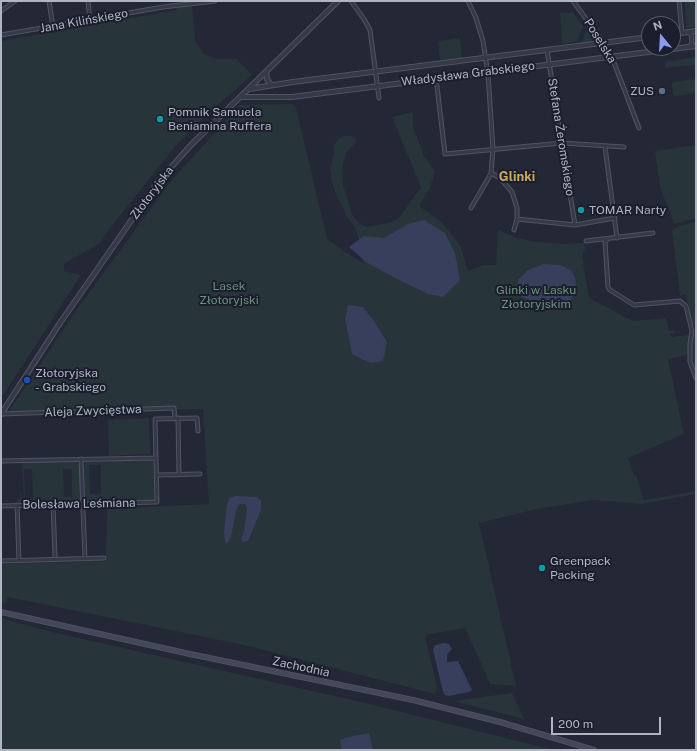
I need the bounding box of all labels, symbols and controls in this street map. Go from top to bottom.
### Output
street label: Jana Kilińskiego [39,6,129,36]
street label: Poselska [581,16,619,66]
north arrow [641,16,681,56]
text: N [652,19,664,33]
street label: Władysława Grabskiego [400,59,536,89]
street label: Stefana Żeromskiego [545,77,577,197]
place label: ZUS [630,84,654,98]
marker: ZUS [657,86,667,96]
place label: Pomnik Samuela Beniamina Ruffera [168,105,271,133]
marker: Pomnik Samuela Beniamina Ruffera [155,114,165,124]
street label: Złotoryjska [127,164,177,222]
district label: Glinki [499,169,535,185]
place label: TOMAR Narty [589,203,666,217]
marker: TOMAR Narty [576,205,586,215]
park label: Lasek Złotoryjski [199,279,259,307]
park label: Glinki w Lasku Złotoryjskim [496,283,576,311]
place label: Złotoryjska - Grabskiego [35,366,106,394]
marker: Złotoryjska - Grabskiego [22,375,32,385]
street label: Aleja Zwycięstwa [44,402,142,420]
street label: Bolesława Leśmiana [22,496,136,512]
place label: Greenpack Packing [550,554,611,582]
marker: Greenpack Packing [537,563,547,573]
street label: Zachodnia [271,654,331,680]
scale bar [553,709,663,735]
text: 200 m [558,717,593,731]

